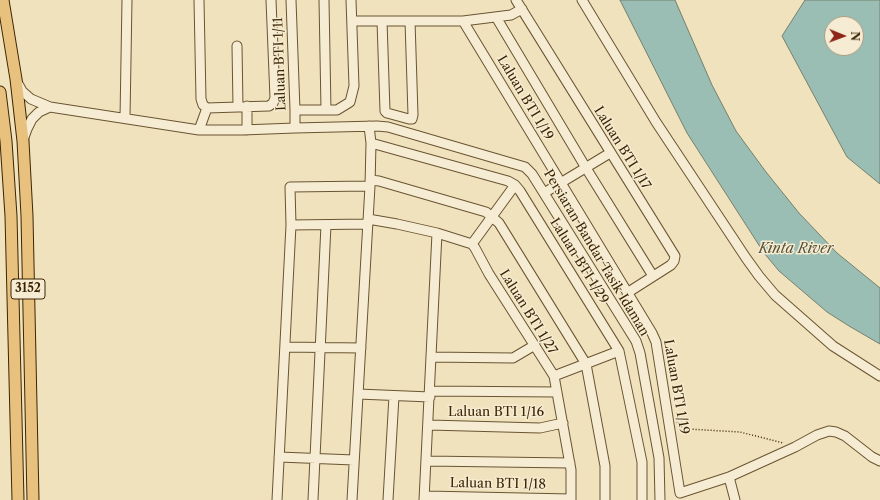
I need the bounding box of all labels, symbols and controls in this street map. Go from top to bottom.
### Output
north arrow [824,16,864,56]
street label: Laluan BTI 1/11 [271,17,289,111]
text: N [848,31,862,41]
street label: Laluan BTI 1/19 [494,53,556,143]
street label: Laluan BTI 1/17 [590,104,654,192]
street label: Persiaran Bandar Tasik Idaman [540,167,652,339]
street label: Laluan BTI 1/29 [546,215,612,307]
water label: Kinta River [758,241,834,257]
street label: Laluan BTI 1/27 [496,267,560,357]
road number: 3152 [11,279,45,299]
street label: Laluan BTI 1/19 [660,338,692,436]
street label: Laluan BTI 1/16 [448,404,544,420]
street label: Laluan BTI 1/18 [450,475,546,493]

